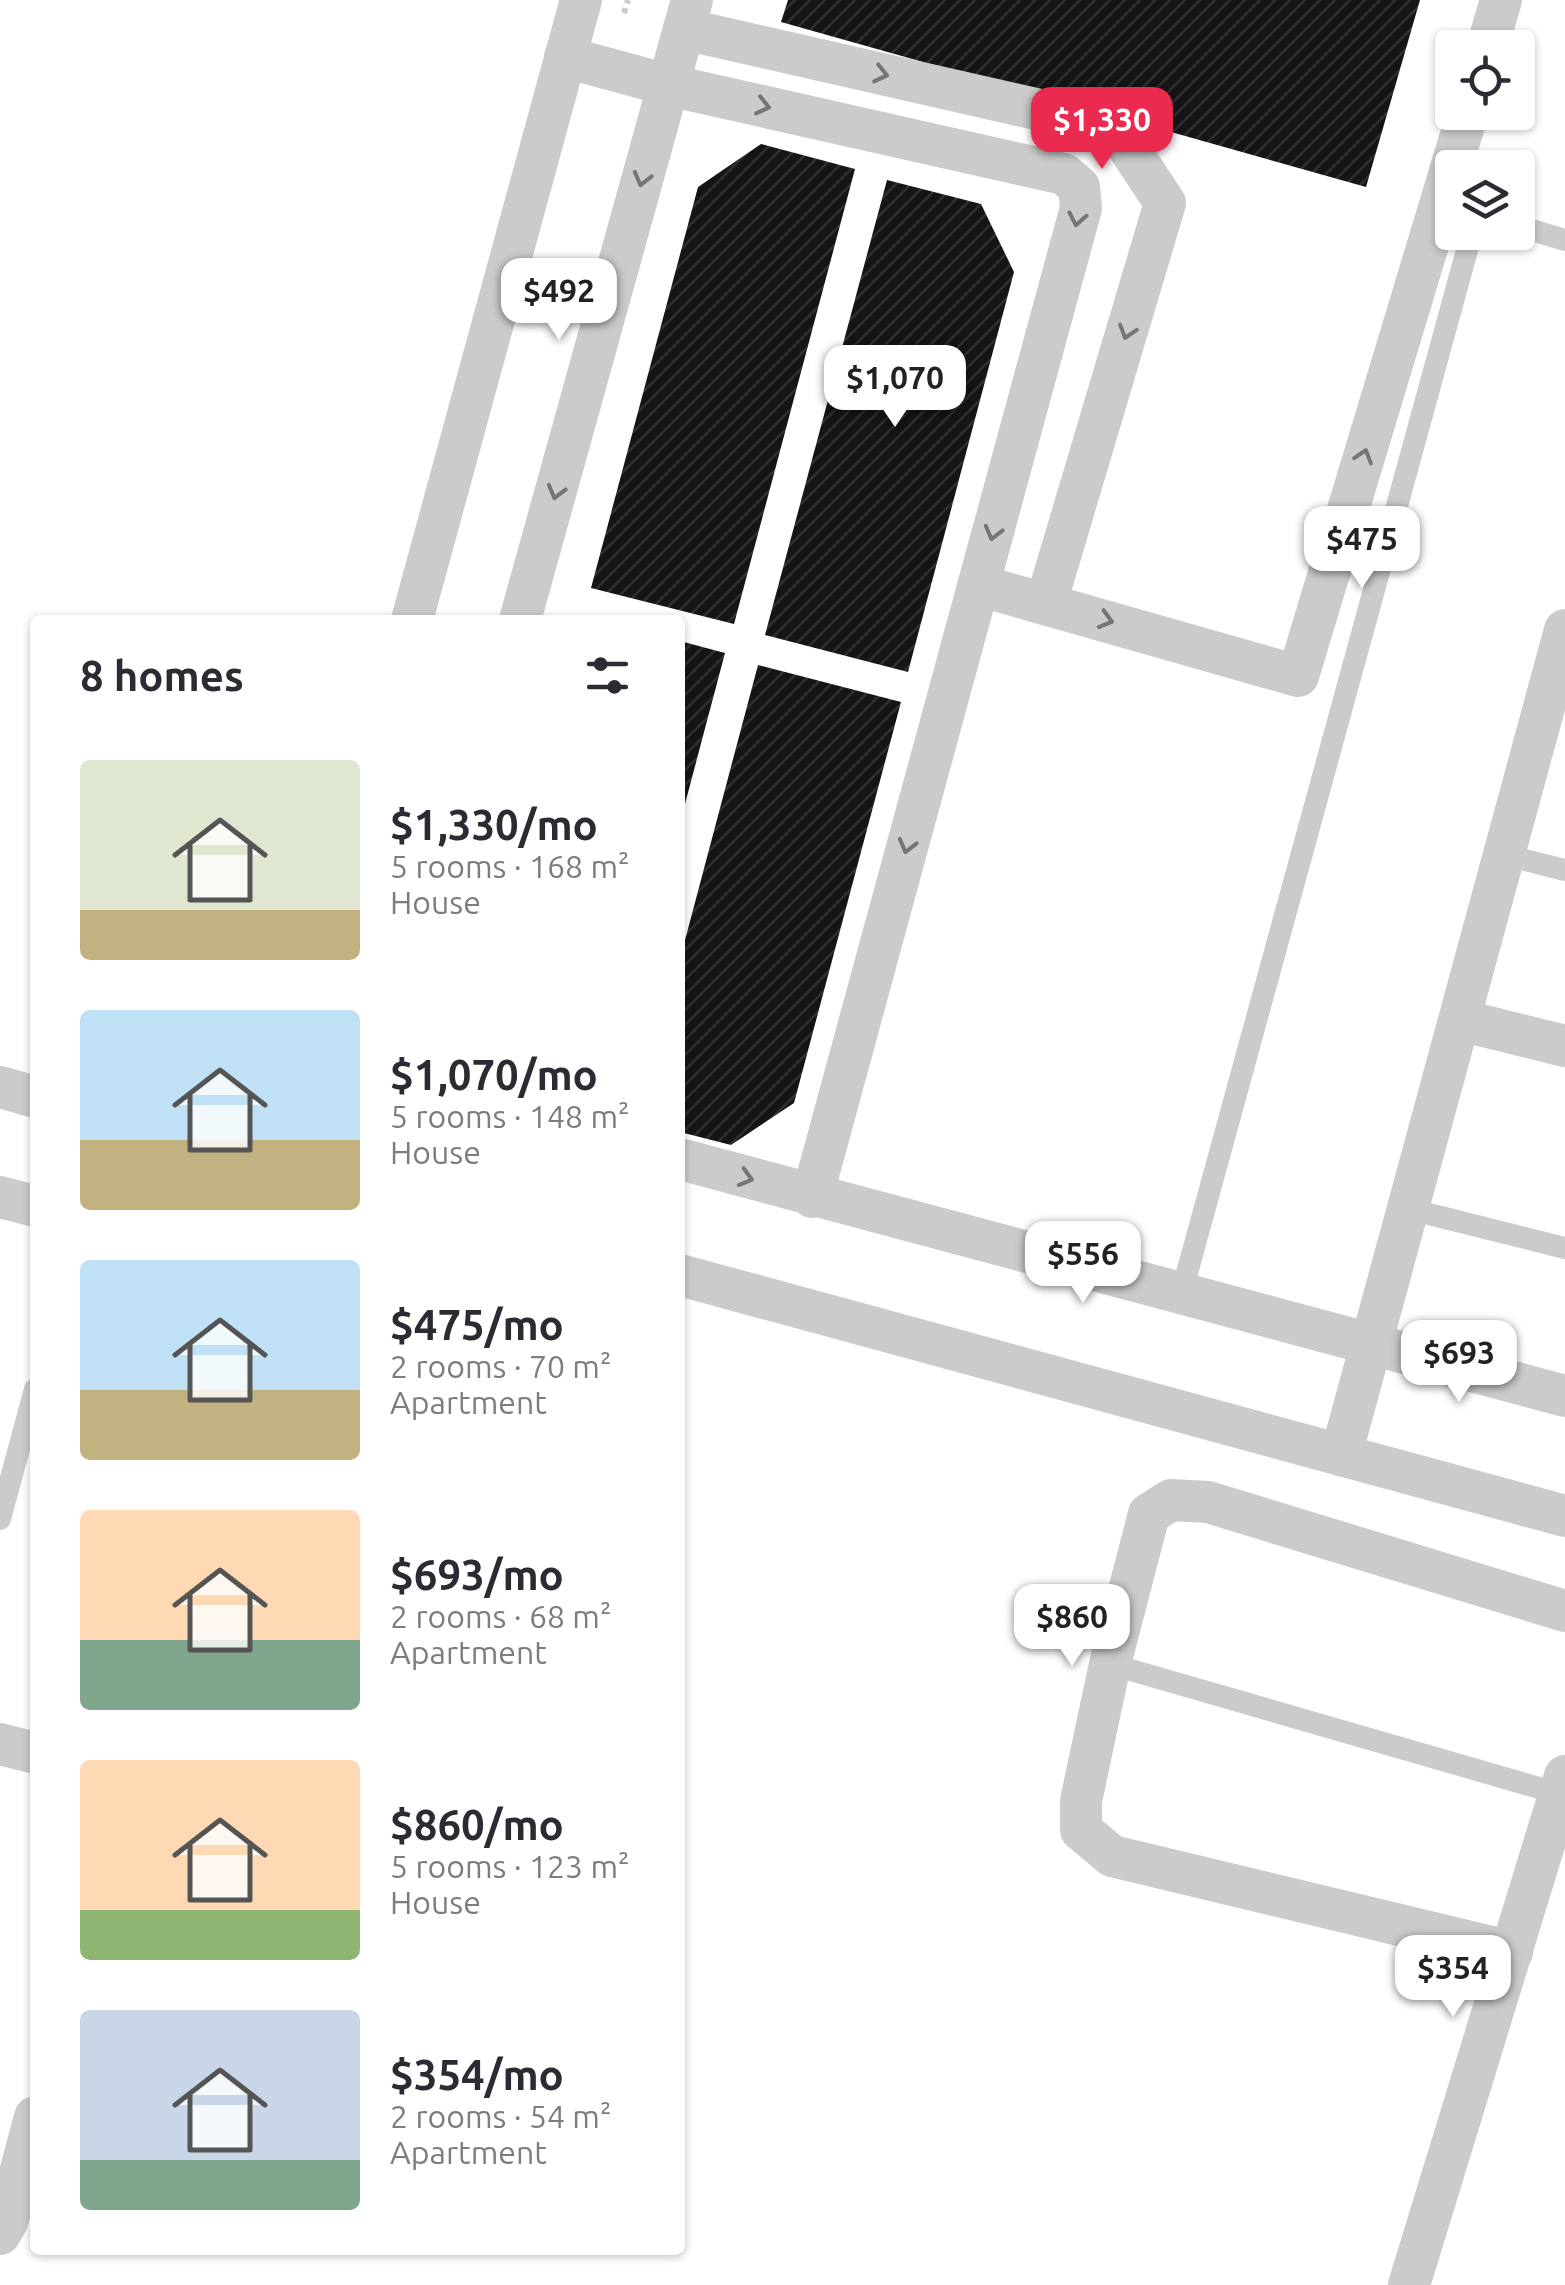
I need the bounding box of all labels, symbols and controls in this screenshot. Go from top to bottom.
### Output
map controls [1435,30,1535,250]
button: locate [1435,30,1535,130]
one-way arrow [872,62,889,83]
pin: $1,330 [1021,87,1183,172]
one-way arrow [754,95,771,116]
text: $1,330 [1053,101,1151,137]
button: layers [1435,150,1535,250]
one-way arrow [633,170,654,187]
one-way arrow [1067,211,1088,227]
pin: $492 [500,258,618,343]
text: $492 [523,272,595,308]
one-way arrow [1118,323,1139,340]
pin: $1,070 [814,345,976,430]
text: $1,070 [846,359,944,395]
one-way arrow [1352,449,1373,466]
one-way arrow [546,483,567,500]
pin: $475 [1303,506,1421,591]
text: $475 [1326,520,1398,556]
one-way arrow [983,523,1004,541]
one-way arrow [1097,608,1114,629]
icon: filters [580,648,635,703]
text: 8 homes [80,652,244,699]
icon: home [160,800,280,920]
text: $1,330/mo [390,801,598,848]
one-way arrow [898,837,919,854]
text: 5 rooms · 168 m² [390,848,630,884]
text: House [390,884,481,920]
icon: home [160,1050,280,1170]
text: $1,070/mo [390,1051,598,1098]
text: 5 rooms · 148 m² [390,1098,630,1134]
text: House [390,1134,481,1170]
one-way arrow [737,1166,754,1187]
pin: $556 [1024,1221,1142,1306]
text: $556 [1047,1235,1119,1271]
icon: home [160,1300,280,1420]
text: $475/mo [390,1301,564,1348]
pin: $693 [1400,1320,1518,1405]
text: $693 [1423,1334,1495,1370]
text: 2 rooms · 70 m² [390,1348,611,1384]
text: Apartment [390,1384,547,1420]
icon: home [160,1550,280,1670]
text: $693/mo [390,1551,564,1598]
pin: $860 [1013,1584,1131,1669]
text: 2 rooms · 68 m² [390,1598,611,1634]
text: $860 [1036,1598,1108,1634]
text: Apartment [390,1634,547,1670]
icon: home [160,1800,280,1920]
text: $860/mo [390,1801,564,1848]
text: 5 rooms · 123 m² [390,1848,630,1884]
text: House [390,1884,481,1920]
pin: $354 [1394,1935,1512,2020]
text: $354 [1417,1949,1489,1985]
icon: home [160,2050,280,2170]
text: $354/mo [390,2051,564,2098]
text: 2 rooms · 54 m² [390,2098,611,2134]
text: Apartment [390,2134,547,2170]

